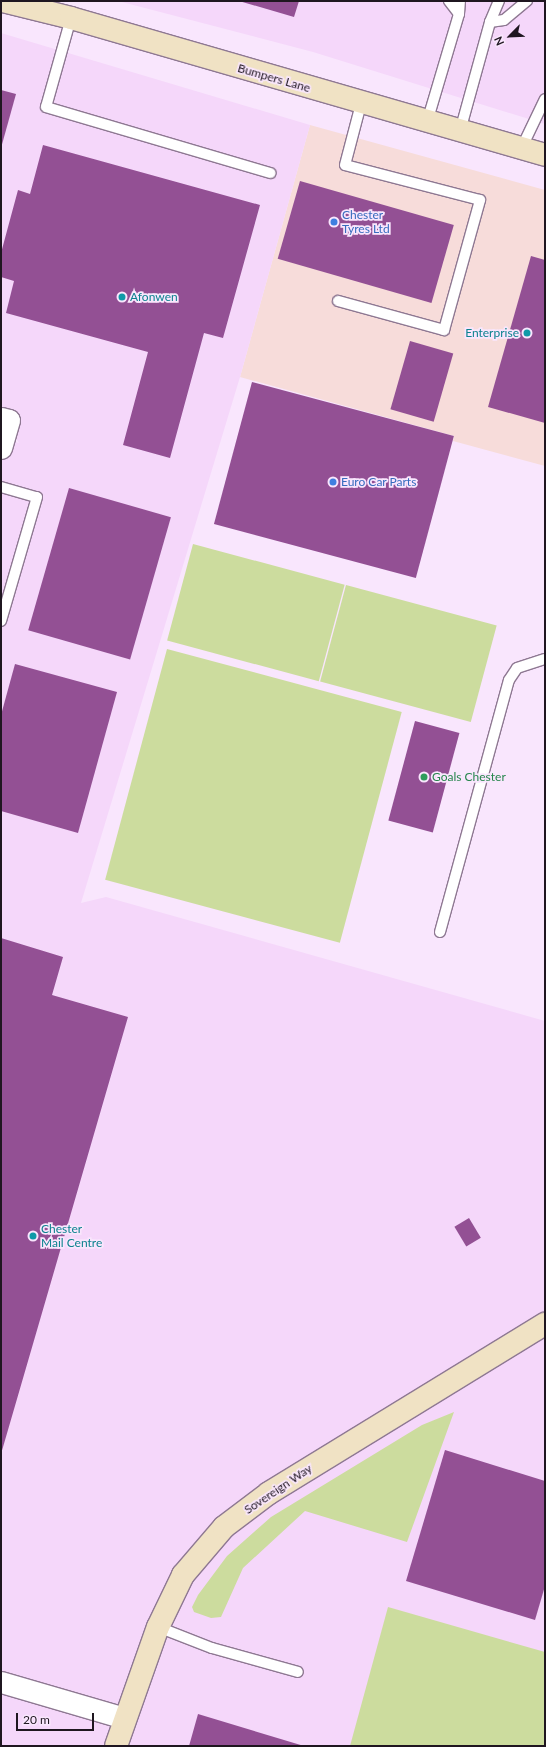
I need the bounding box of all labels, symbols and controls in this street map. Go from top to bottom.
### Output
north arrow [490,16,530,56]
text: N [491,35,506,48]
street label: Bumpers Lane [236,61,312,95]
place label: Chester Tyres Ltd [342,208,390,236]
marker: Chester Tyres Ltd [329,217,339,227]
place label: Afonwen [130,290,178,304]
marker: Afonwen [117,292,127,302]
place label: Enterprise [465,326,519,340]
marker: Enterprise [522,328,532,338]
place label: Euro Car Parts [341,475,417,489]
marker: Euro Car Parts [328,477,338,487]
place label: Goals Chester [432,770,506,784]
marker: Goals Chester [419,772,429,782]
place label: Chester Mail Centre [41,1222,102,1250]
marker: Chester Mail Centre [28,1231,38,1241]
street label: Sovereign Way [241,1461,315,1517]
scale bar [18,1705,96,1731]
text: 20 m [23,1712,50,1727]

